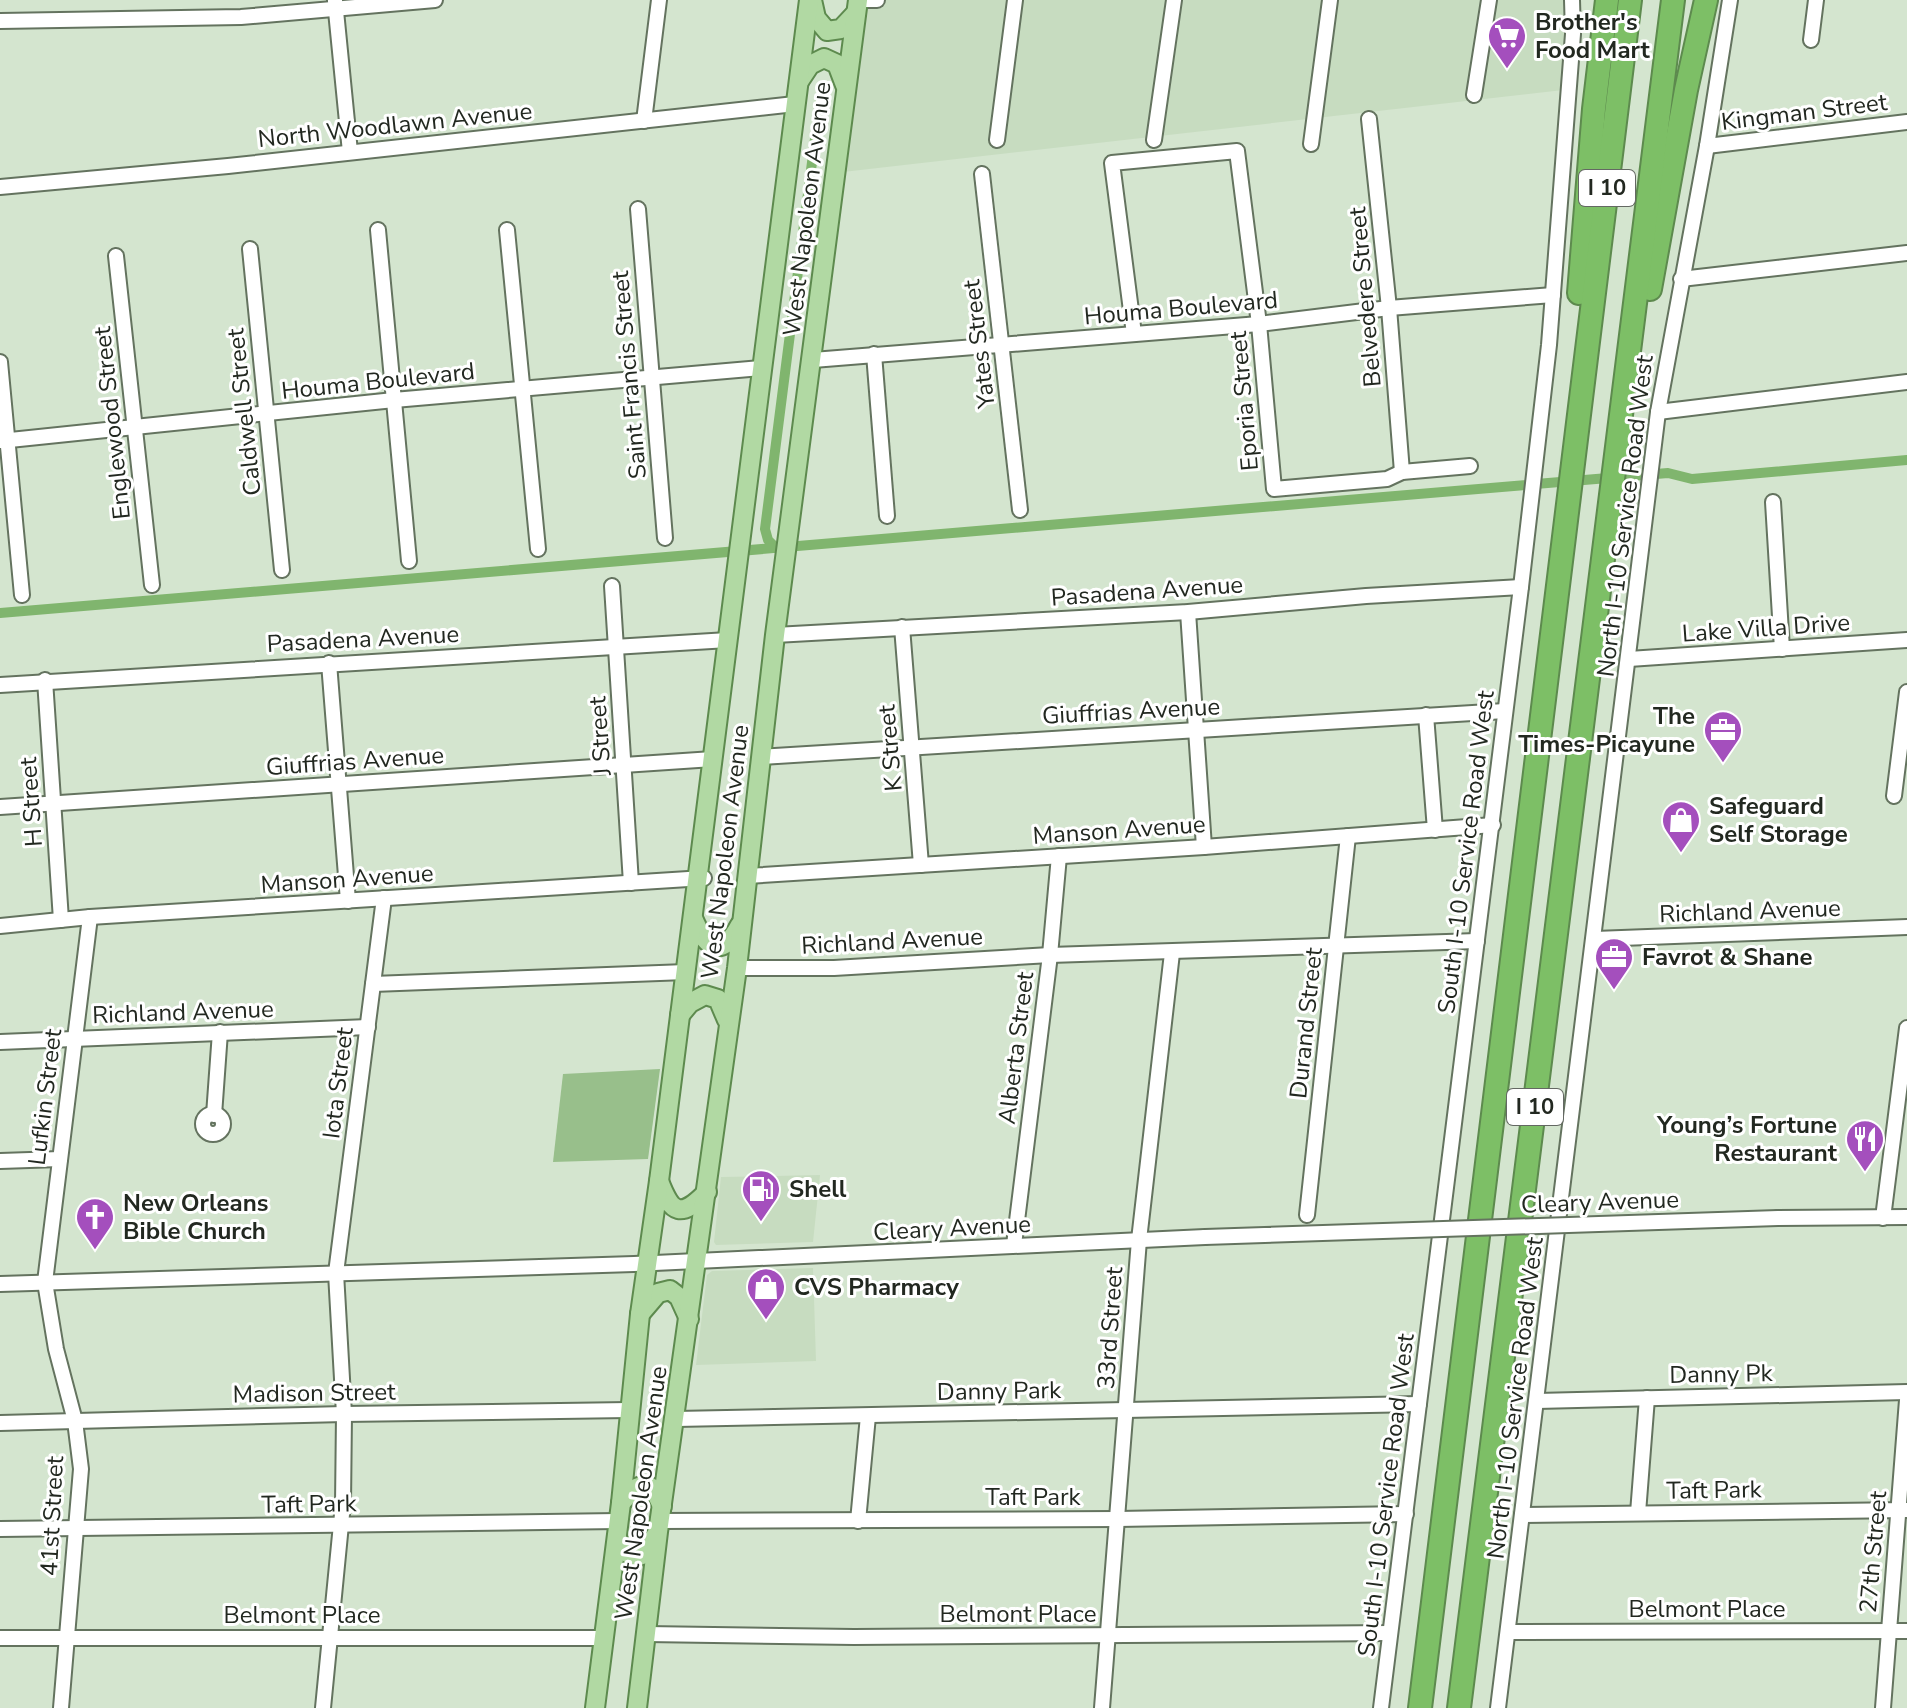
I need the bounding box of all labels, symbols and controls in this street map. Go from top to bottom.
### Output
place label: Brother's Food Mart [1535,6,1651,66]
supermarket icon: Brother's Food Mart [1486,15,1528,70]
street label: West Napoleon Avenue [776,80,838,338]
street label: Kingman Street [1719,86,1889,138]
street label: North Woodlawn Avenue [256,95,534,155]
road number: I 10 [1579,170,1635,206]
street label: Belvedere Street [1341,205,1389,388]
street label: Saint Francis Street [604,269,654,480]
street label: Yates Street [955,277,1003,411]
street label: Houma Boulevard [1083,284,1279,332]
street label: Englewood Street [86,324,138,521]
street label: Caldwell Street [219,326,269,497]
street label: Eporia Street [1222,329,1266,472]
street label: North I-10 Service Road West [1589,353,1661,679]
street label: Houma Boulevard [280,355,476,407]
street label: Pasadena Avenue [1050,568,1244,614]
street label: Lake Villa Drive [1681,606,1851,650]
street label: Pasadena Avenue [266,618,460,660]
street label: South I-10 Service Road West [1430,688,1502,1015]
street label: Giuffrias Avenue [1041,690,1221,732]
street label: J Street [581,695,619,778]
place label: The Times-Picayune [1518,700,1695,760]
street label: K Street [870,703,910,793]
office icon: The Times-Picayune [1702,709,1744,764]
street label: West Napoleon Avenue [694,723,756,981]
street label: Giuffrias Avenue [265,739,445,783]
street label: H Street [12,755,50,848]
place label: Safeguard Self Storage [1709,790,1848,850]
shop icon: Safeguard Self Storage [1660,799,1702,854]
street label: Manson Avenue [1031,808,1207,852]
street label: Manson Avenue [259,857,435,901]
street label: Richland Avenue [1659,892,1841,930]
street label: Richland Avenue [800,920,984,962]
office icon: Favrot & Shane [1593,936,1635,991]
place label: Favrot & Shane [1642,941,1813,973]
street label: Durand Street [1282,945,1330,1100]
street label: Alberta Street [991,969,1041,1126]
street label: Richland Avenue [92,993,274,1031]
street label: Iota Street [315,1025,361,1141]
street label: Lufkin Street [21,1026,69,1167]
road number: I 10 [1507,1089,1563,1125]
place label: Young’s Fortune Restaurant [1656,1109,1838,1169]
restaurant icon: Young’s Fortune Restaurant [1844,1118,1886,1173]
fuel station icon: Shell [740,1168,782,1223]
place label: Shell [789,1173,847,1205]
street label: Cleary Avenue [1520,1183,1680,1221]
place label: New Orleans Bible Church [123,1187,268,1247]
church icon: New Orleans Bible Church [74,1196,116,1251]
street label: Cleary Avenue [872,1208,1032,1248]
street label: North I-10 Service Road West [1479,1235,1551,1561]
street label: 33rd Street [1090,1265,1130,1390]
shop icon: CVS Pharmacy [745,1266,787,1321]
place label: CVS Pharmacy [794,1271,959,1303]
street label: South I-10 Service Road West [1350,1331,1422,1658]
street label: Danny Pk [1669,1357,1774,1391]
street label: West Napoleon Avenue [607,1364,675,1622]
street label: Danny Park [937,1374,1062,1408]
street label: Madison Street [232,1376,396,1410]
street label: 41st Street [33,1455,71,1577]
street label: Taft Park [1666,1473,1763,1507]
street label: Taft Park [985,1481,1082,1513]
street label: Taft Park [261,1487,358,1521]
street label: 27th Street [1852,1489,1894,1614]
street label: Belmont Place [1629,1593,1785,1625]
street label: Belmont Place [940,1598,1096,1630]
street label: Belmont Place [224,1599,380,1631]

